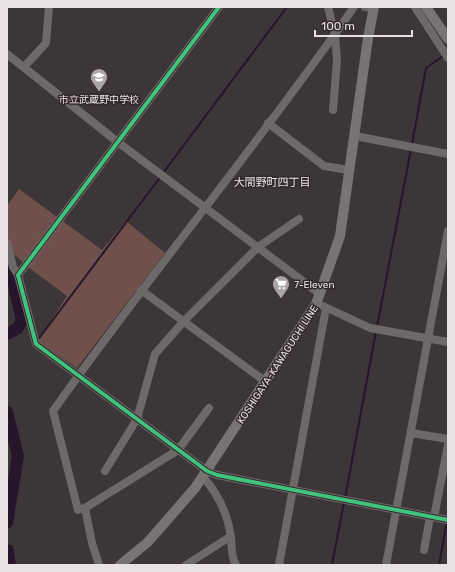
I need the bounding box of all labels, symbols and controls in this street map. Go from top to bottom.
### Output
scale bar [315,12,412,38]
text: 100 m [321,19,355,33]
school or university icon: 市立武蔵野中学校 [89,67,109,92]
place label: 市立武蔵野中学校 [59,94,139,106]
district label: 大間野町四丁目 [234,176,311,189]
supermarket icon: 7-Eleven [271,274,291,299]
place label: 7-Eleven [294,279,334,291]
street label: KOSHIGAYA-KAWAGUCHI LINE [235,303,321,426]

